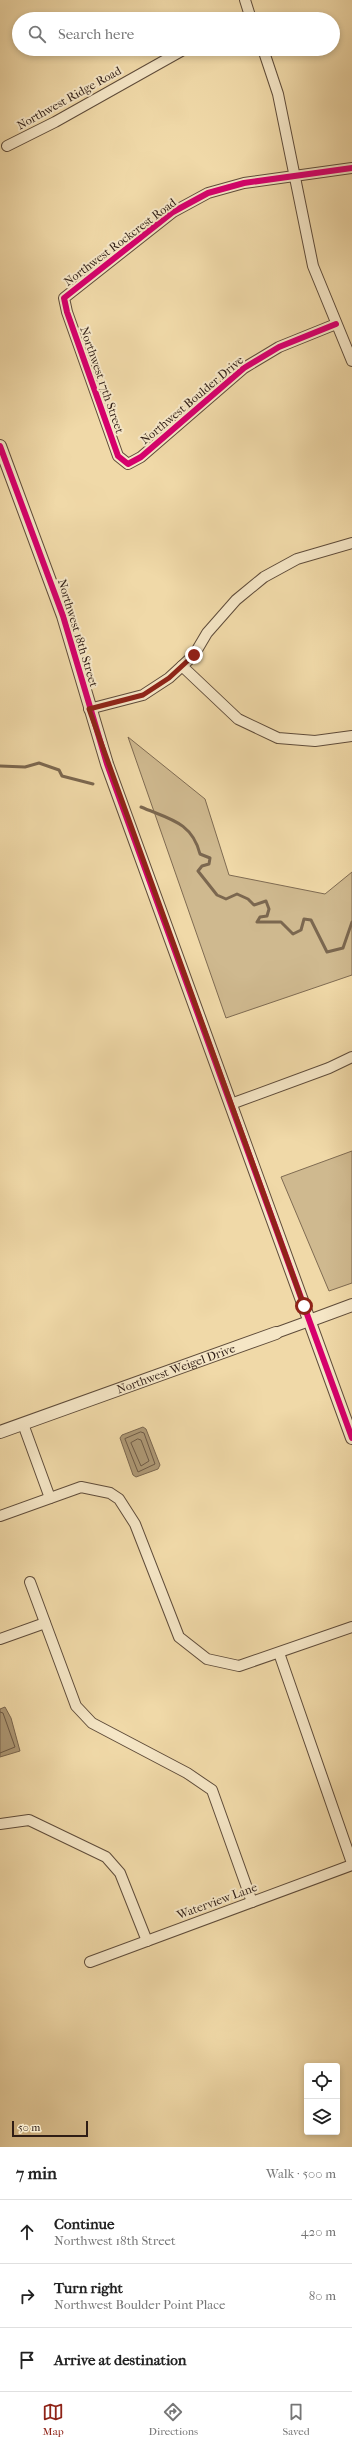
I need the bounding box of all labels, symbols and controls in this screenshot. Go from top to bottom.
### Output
search box [12,12,340,56]
icon: search [26,23,48,45]
text: Search here [58,25,134,43]
street label: Northwest Ridge Road [14,63,124,133]
street label: Northwest Rockcrest Road [61,195,179,289]
street label: Northwest 17th Street [77,325,127,436]
street label: Northwest Boulder Drive [138,353,246,447]
street label: Northwest 18th Street [55,577,101,689]
route end [185,646,203,664]
route start [295,1297,313,1315]
street label: Northwest Weigel Drive [115,1341,237,1397]
street label: Waterview Lane [174,1880,259,1922]
map controls [304,2063,340,2135]
button: locate [304,2063,340,2099]
button: layers [304,2099,340,2135]
scale bar [12,2119,88,2138]
text: 50 m [18,2121,40,2134]
text: 7 min [16,2163,57,2183]
text: Walk · 500 m [266,2166,336,2181]
text: Continue [54,2215,114,2233]
icon: ahead [16,2221,38,2243]
text: 420 m [301,2224,336,2239]
text: Northwest 18th Street [54,2233,176,2248]
text: Turn right [54,2279,123,2297]
icon: right [16,2285,38,2307]
text: 80 m [309,2288,336,2303]
text: Northwest Boulder Point Place [54,2297,225,2312]
icon: arrive [16,2349,38,2371]
text: Arrive at destination [54,2351,186,2369]
tab: Map [42,2401,64,2438]
tab: Directions [149,2401,198,2438]
tab: Saved [282,2401,310,2438]

